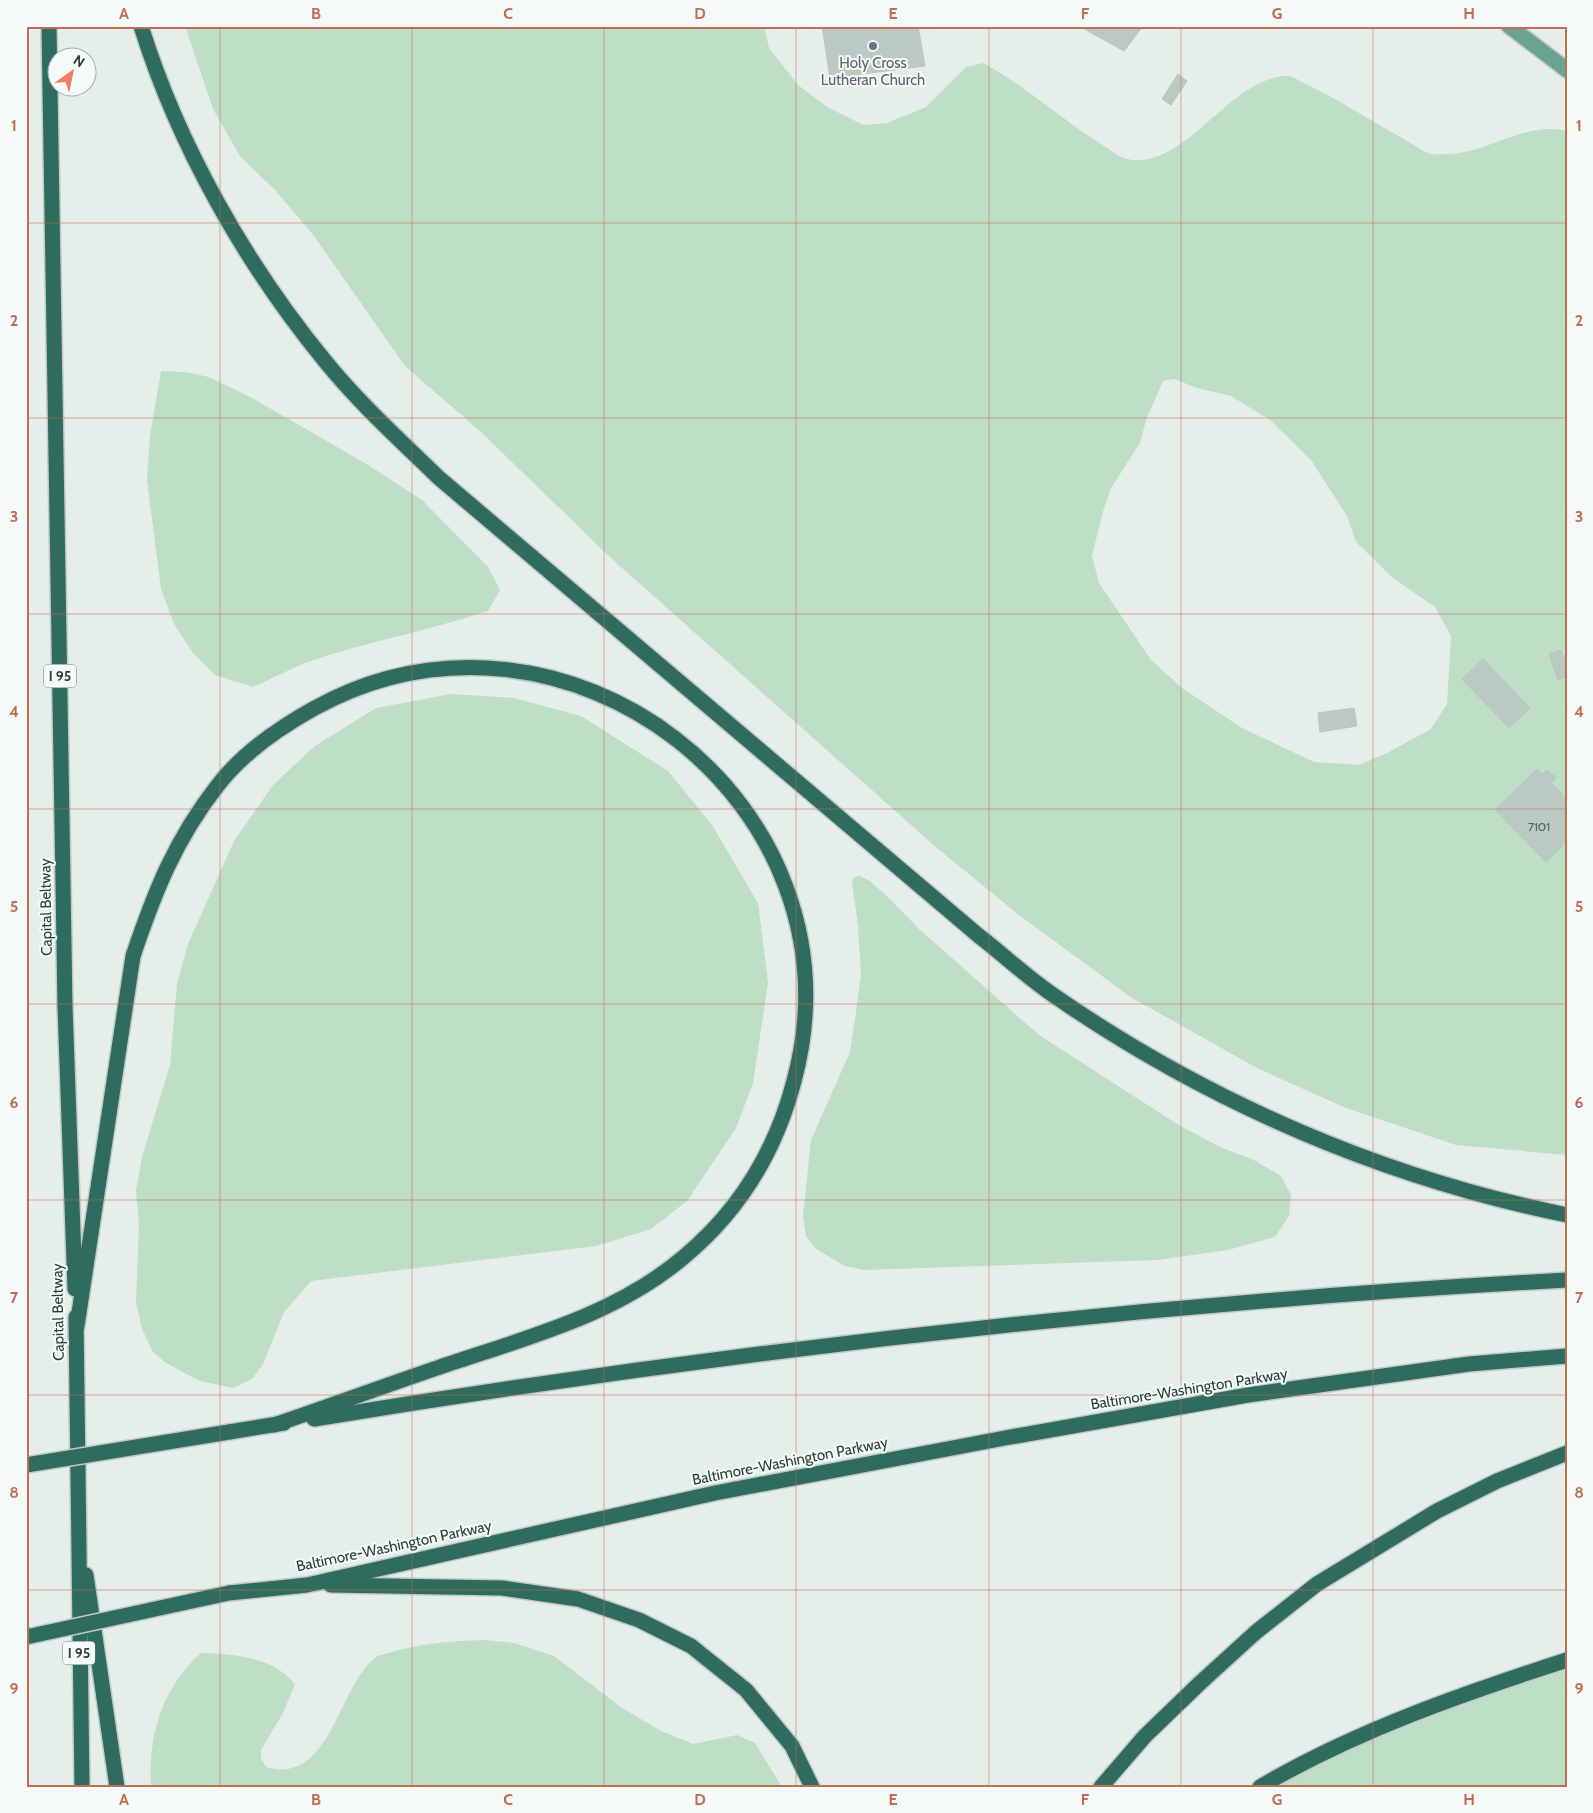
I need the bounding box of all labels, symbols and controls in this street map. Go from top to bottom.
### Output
text: A [119,4,129,23]
text: B [311,4,321,23]
text: C [503,4,513,23]
text: D [694,4,706,23]
text: E [888,4,898,23]
text: F [1081,4,1090,23]
text: G [1272,4,1282,23]
text: H [1463,4,1475,23]
marker: Holy Cross Lutheran Church [867,40,879,52]
north arrow [48,48,98,98]
text: N [70,51,88,71]
place label: Holy Cross Lutheran Church [821,54,925,89]
text: 1 [11,116,17,135]
text: 1 [1576,116,1582,135]
text: 2 [10,311,18,330]
text: 2 [1575,311,1583,330]
text: 3 [10,507,18,526]
text: 3 [1575,507,1583,526]
road number: I 95 [44,664,76,688]
text: 4 [9,702,19,721]
text: 4 [1574,702,1584,721]
house number: 7101 [1528,819,1550,834]
street label: Capital Beltway [36,858,56,956]
text: 5 [10,897,18,916]
text: 5 [1575,897,1583,916]
text: 6 [10,1093,19,1112]
text: 6 [1575,1093,1584,1112]
street label: Capital Beltway [48,1263,68,1361]
text: 7 [10,1288,19,1307]
text: 7 [1575,1288,1584,1307]
street label: Baltimore-Washington Parkway [1089,1364,1289,1413]
street label: Baltimore-Washington Parkway [691,1433,890,1489]
text: 8 [9,1483,19,1502]
text: 8 [1574,1483,1584,1502]
street label: Baltimore-Washington Parkway [295,1516,494,1576]
road number: I 95 [63,1642,95,1665]
text: 9 [10,1679,19,1698]
text: 9 [1575,1679,1584,1698]
text: A [119,1790,129,1809]
text: B [311,1790,321,1809]
text: C [503,1790,513,1809]
text: D [694,1790,706,1809]
text: E [888,1790,898,1809]
text: F [1081,1790,1090,1809]
text: G [1272,1790,1282,1809]
text: H [1463,1790,1475,1809]

